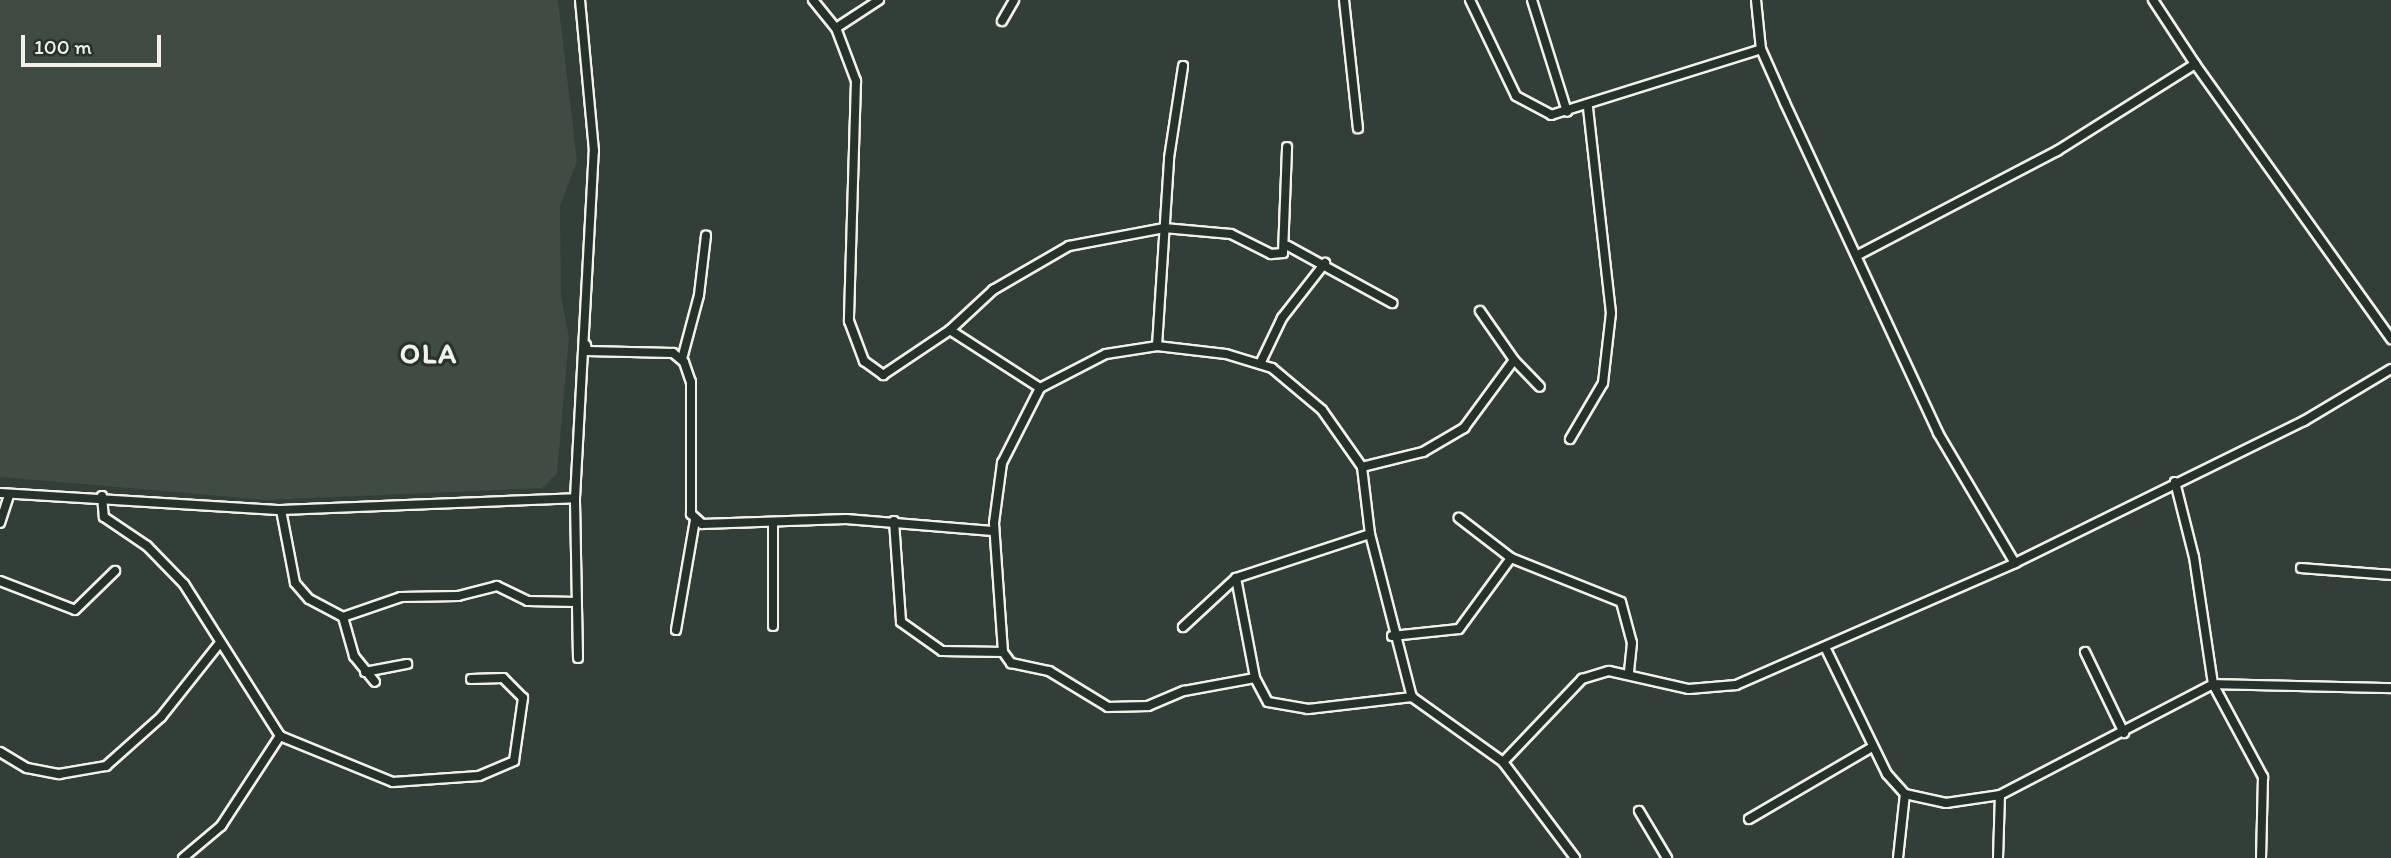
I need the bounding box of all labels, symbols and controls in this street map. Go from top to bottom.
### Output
scale bar [24,21,164,65]
text: 100 m [34,34,92,59]
district label: OLA [400,336,458,370]

